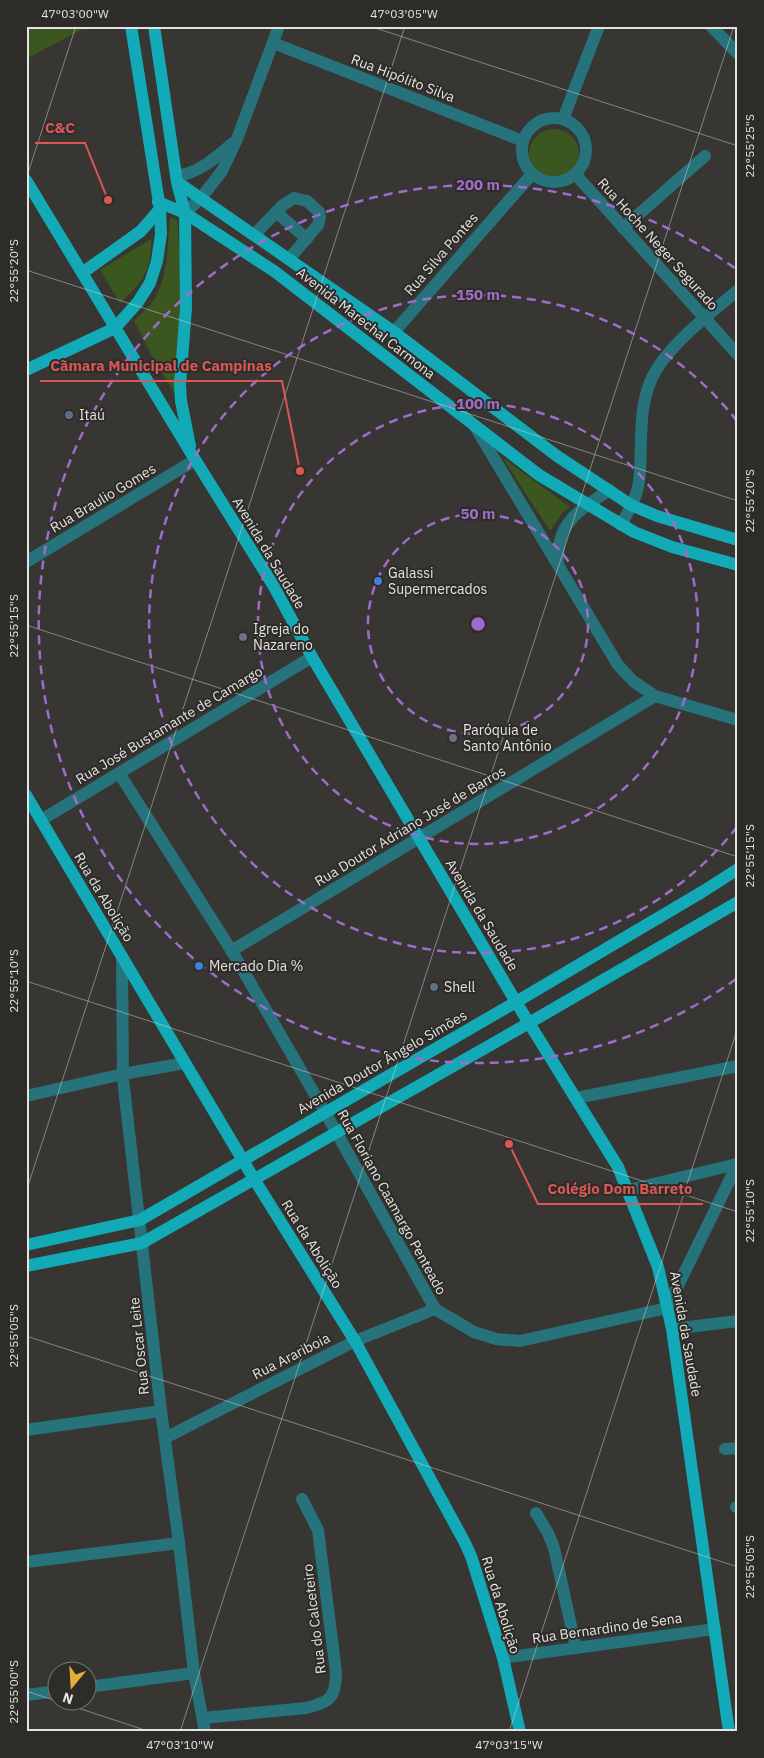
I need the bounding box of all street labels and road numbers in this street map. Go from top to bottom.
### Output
street label: Rua Hipólito Silva [348,50,458,106]
street label: Rua Hoche Neger Segurado [594,174,722,314]
street label: Rua Silva Pontes [400,209,482,299]
street label: Avenida Marechal Carmona [293,263,440,383]
street label: Rua Braulio Gomes [47,459,159,537]
street label: Avenida da Saudade [228,494,310,612]
street label: Rua José Bustamante de Camargo [72,662,266,788]
street label: Rua Doutor Adriano José de Barros [311,762,509,890]
street label: Rua da Abolição [70,849,138,945]
street label: Avenida da Saudade [441,856,523,974]
street label: Avenida Doutor Ângelo Simões [294,1006,470,1118]
street label: Rua Floriano Caamargo Penteado [334,1106,451,1298]
street label: Rua da Abolição [278,1196,347,1292]
street label: Avenida da Saudade [666,1270,706,1399]
street label: Rua Oscar Leite [125,1296,153,1396]
street label: Rua Arariboia [249,1328,333,1383]
street label: Rua da Abolição [478,1554,524,1656]
street label: Rua do Calceteiro [298,1563,330,1675]
street label: Rua Bernardino de Sena [531,1608,684,1647]

